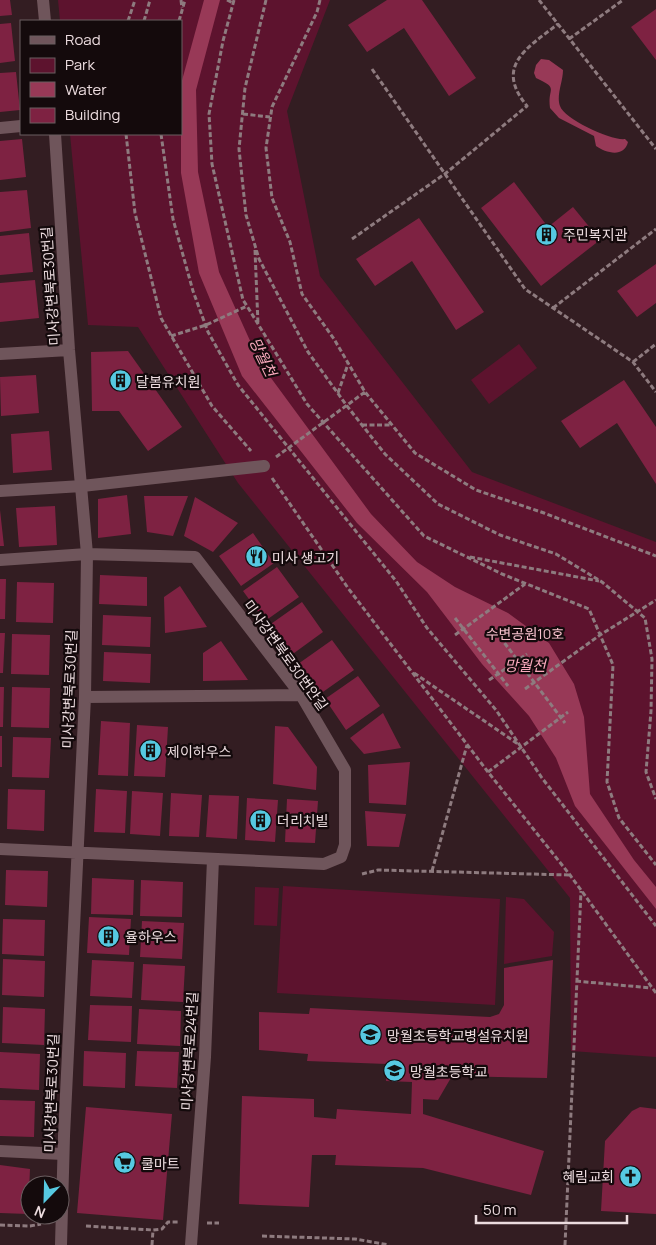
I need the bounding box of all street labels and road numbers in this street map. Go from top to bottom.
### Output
street label: 미사강변북로30번길 [36,226,64,346]
street label: 미사강변북로30번안길 [239,596,333,714]
street label: 미사강변북로30번길 [57,629,81,749]
street label: 미사강변북로24번길 [176,991,202,1111]
street label: 미사강변북로30번길 [39,1033,63,1153]

